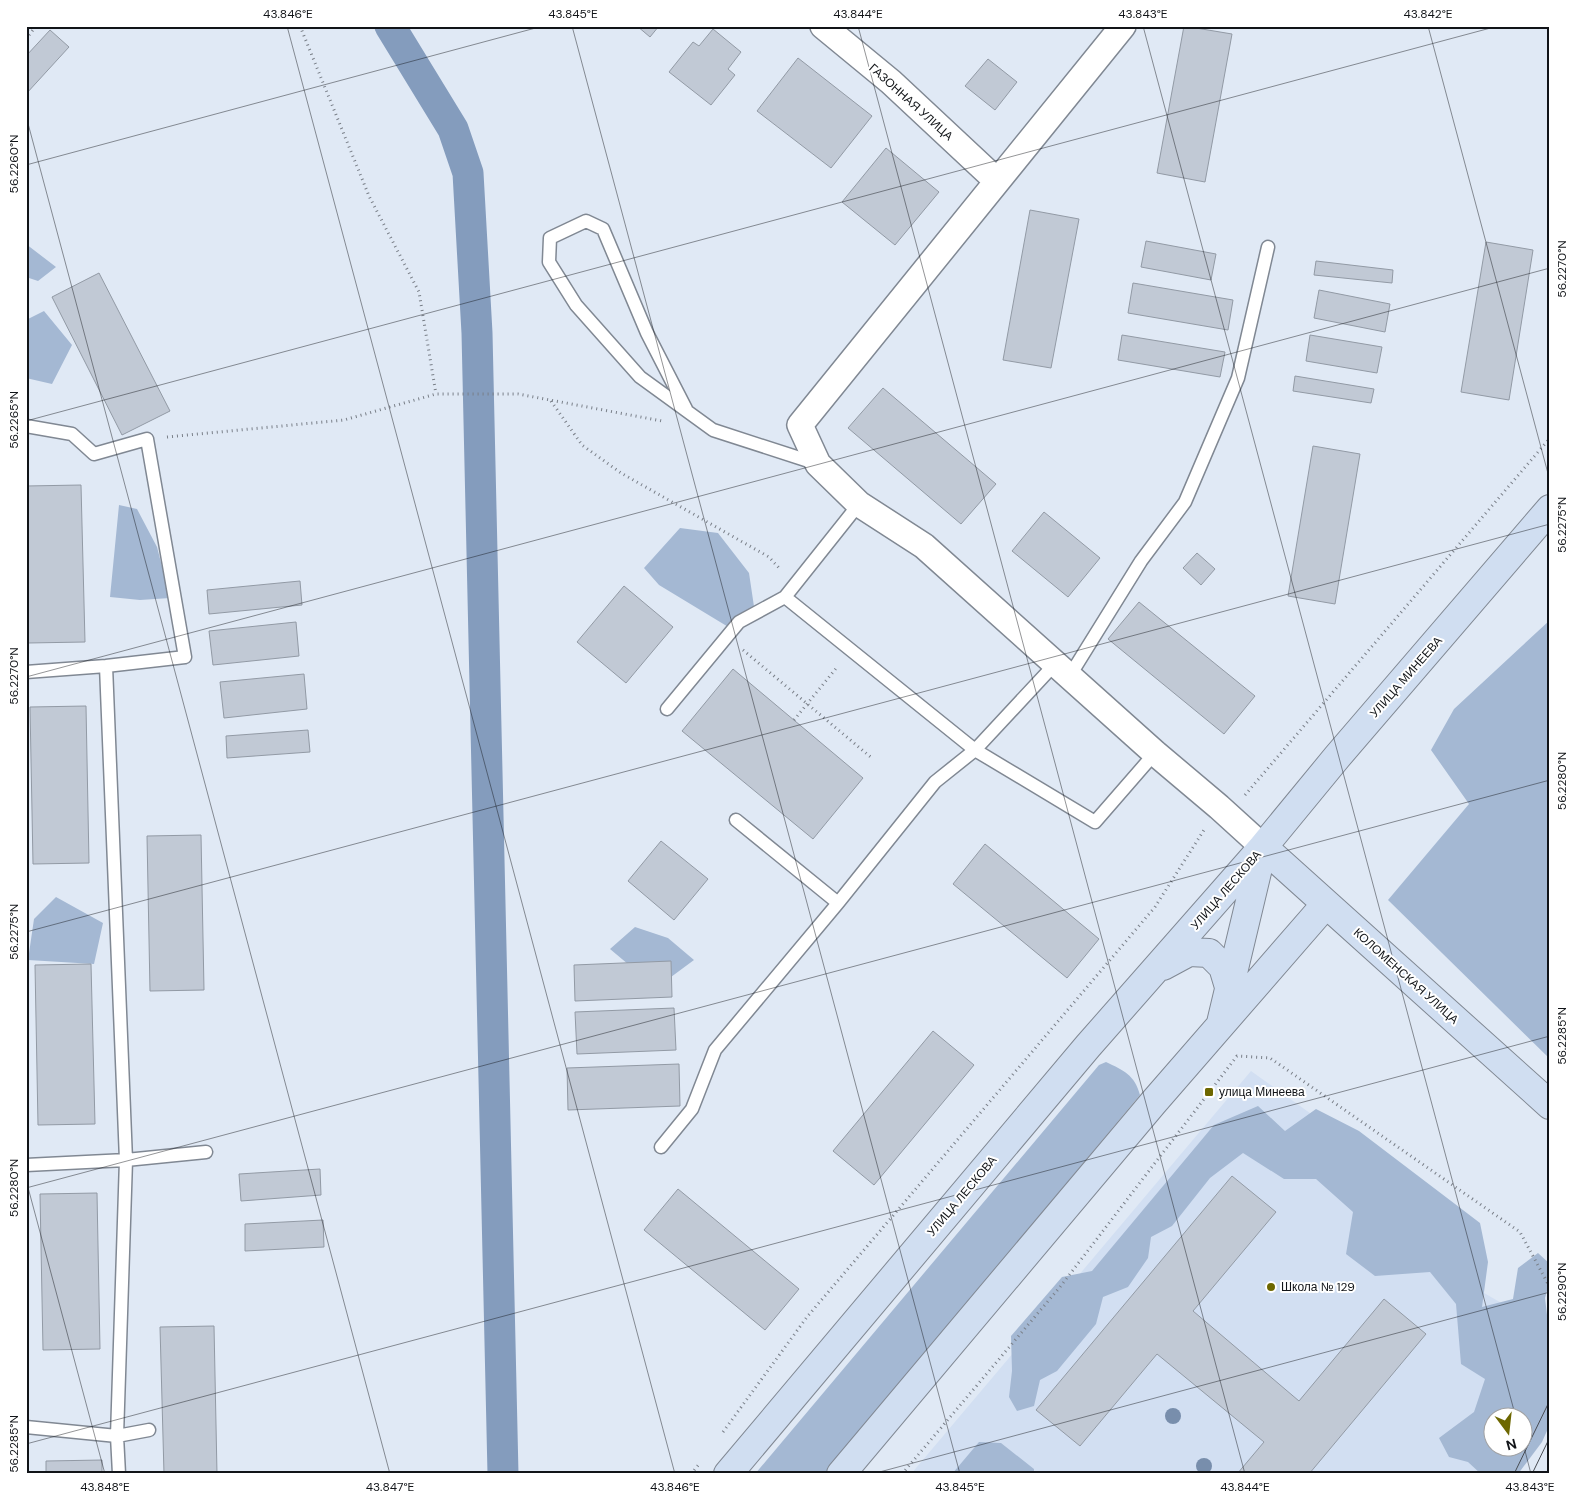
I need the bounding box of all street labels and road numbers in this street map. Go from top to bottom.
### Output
street label: ГАЗОННАЯ УЛИЦА [866,60,956,144]
street label: УЛИЦА МИНЕЕВА [1366,633,1446,721]
street label: УЛИЦА ЛЕСКОВА [1187,847,1265,933]
street label: КОЛОМЕНСКАЯ УЛИЦА [1350,925,1462,1027]
street label: УЛИЦА ЛЕСКОВА [924,1152,1000,1240]

